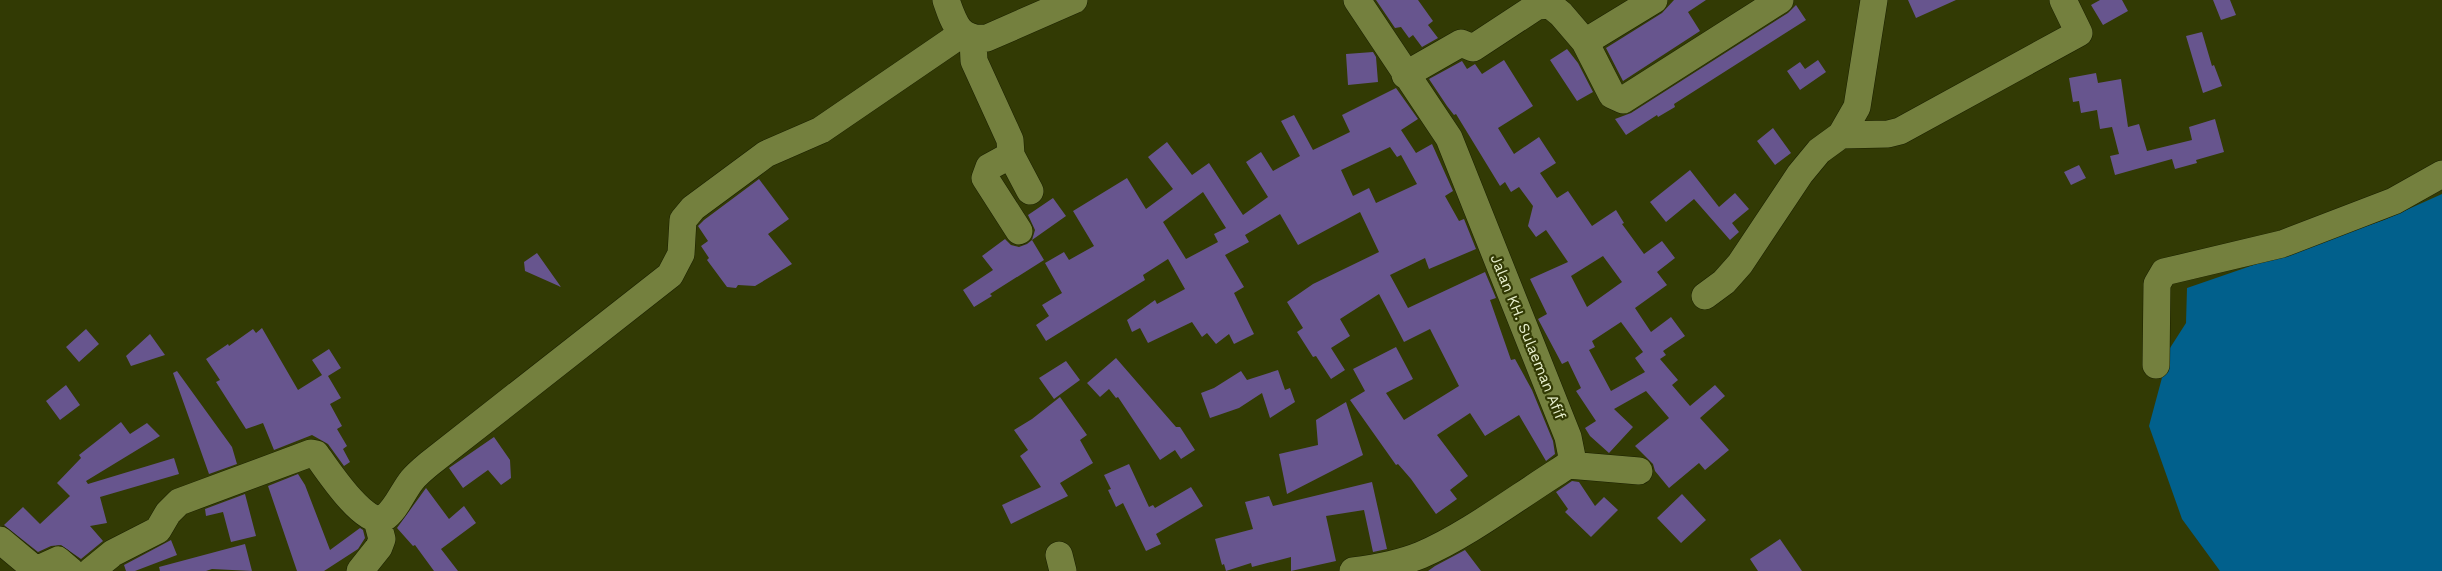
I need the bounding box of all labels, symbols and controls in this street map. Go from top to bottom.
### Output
street label: Jalan KH. Sulaeman Afif [1487,252,1569,422]

